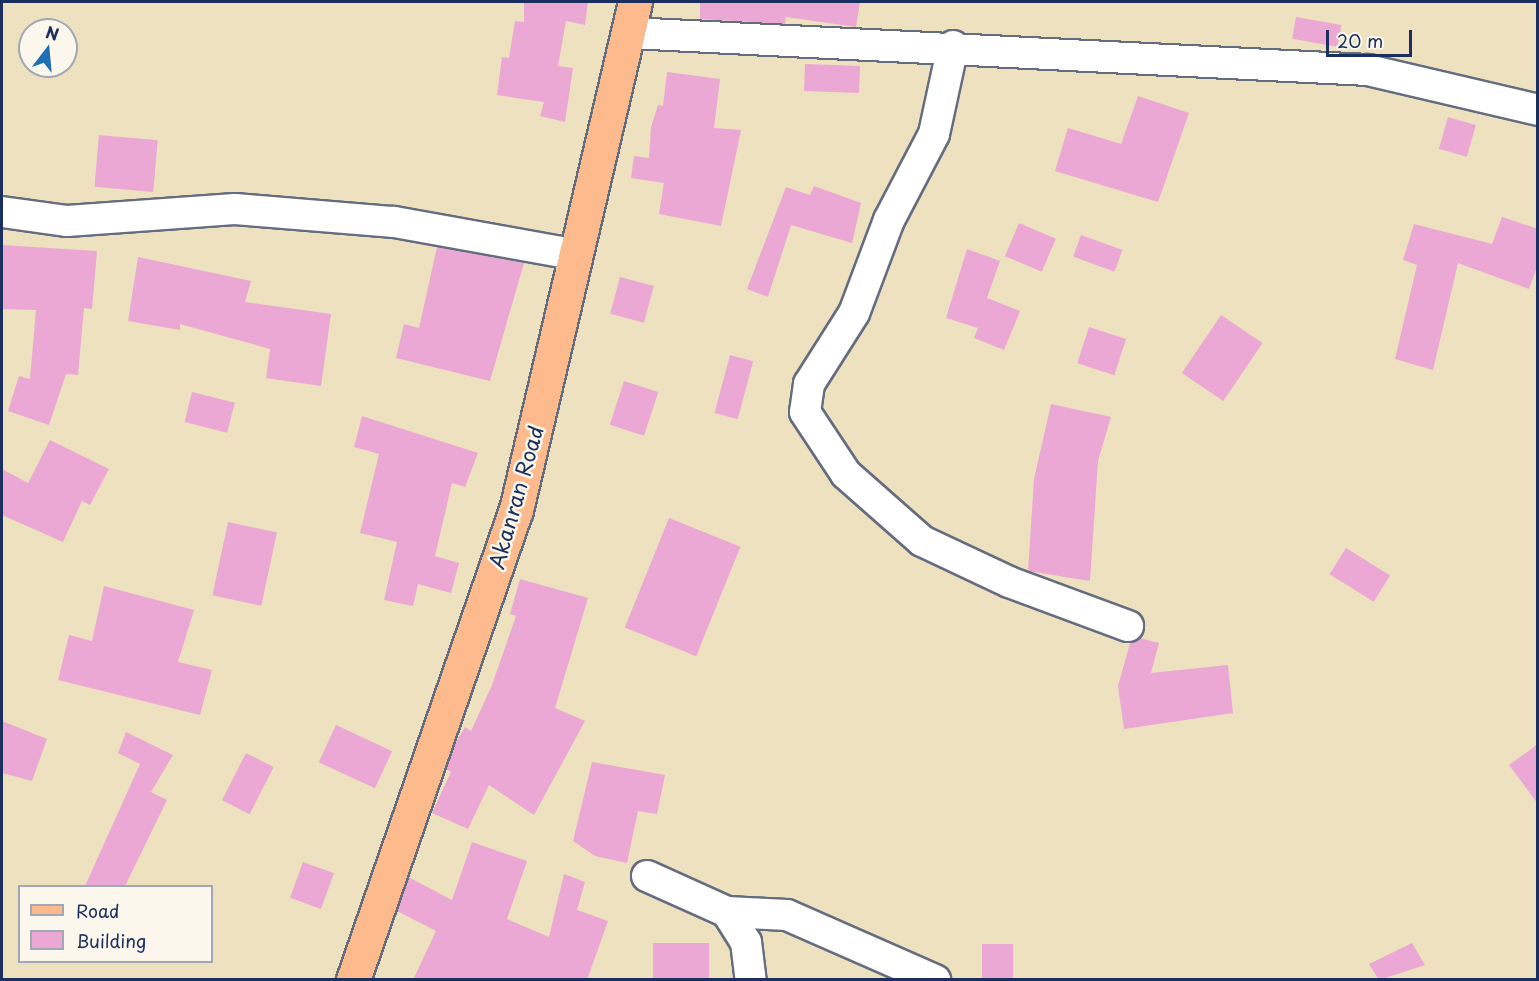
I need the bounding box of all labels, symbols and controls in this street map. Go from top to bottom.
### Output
north arrow [18,18,78,78]
scale bar [1329,18,1414,56]
text: N [43,19,62,46]
text: 20 m [1337,27,1383,54]
street label: Akanran Road [483,423,547,571]
legend [18,885,213,963]
text: Road [76,897,120,924]
text: Building [76,927,146,954]

